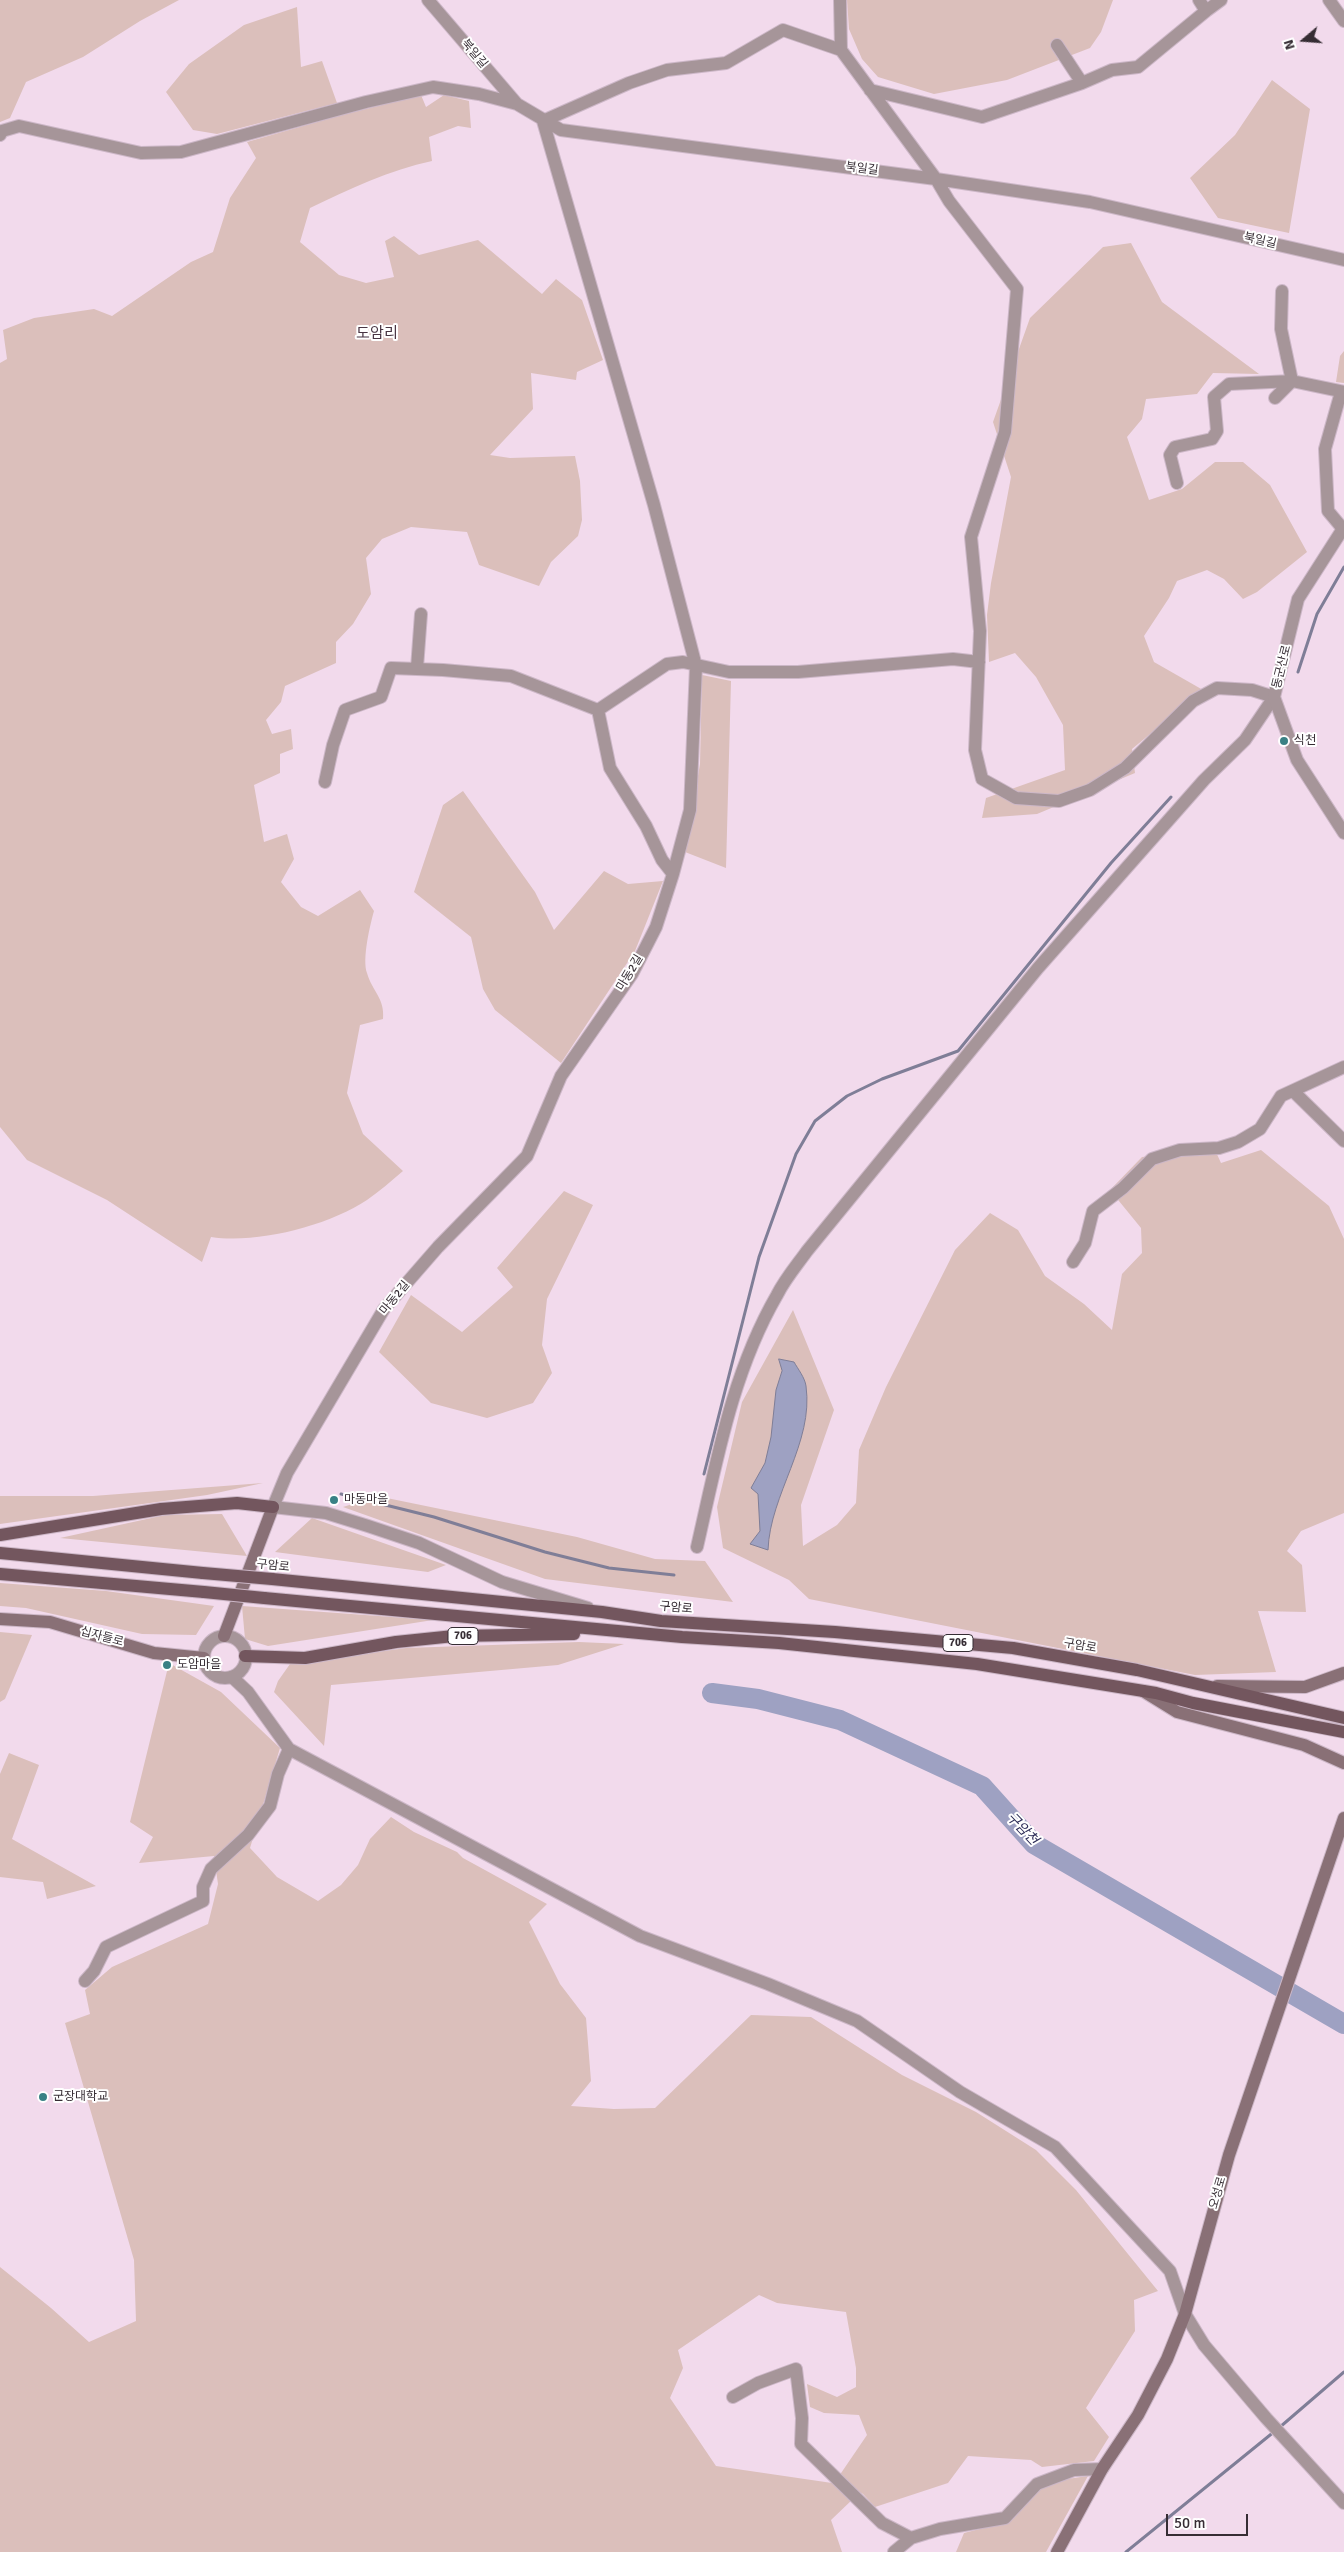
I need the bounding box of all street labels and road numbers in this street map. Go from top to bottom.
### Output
street label: 북일길 [458,37,490,71]
street label: 북일길 [845,160,879,178]
street label: 북일길 [1242,230,1278,252]
street label: 동군산로 [1270,644,1294,690]
street label: 마동2길 [614,952,646,994]
street label: 마동2길 [377,1278,413,1318]
street label: 구암로 [256,1557,290,1575]
street label: 구암로 [659,1599,693,1617]
street label: 십자들로 [79,1624,125,1650]
road number: 706 [448,1628,478,1644]
road number: 706 [943,1635,973,1652]
street label: 구암로 [1062,1636,1098,1656]
street label: 오성로 [1207,2175,1229,2211]

